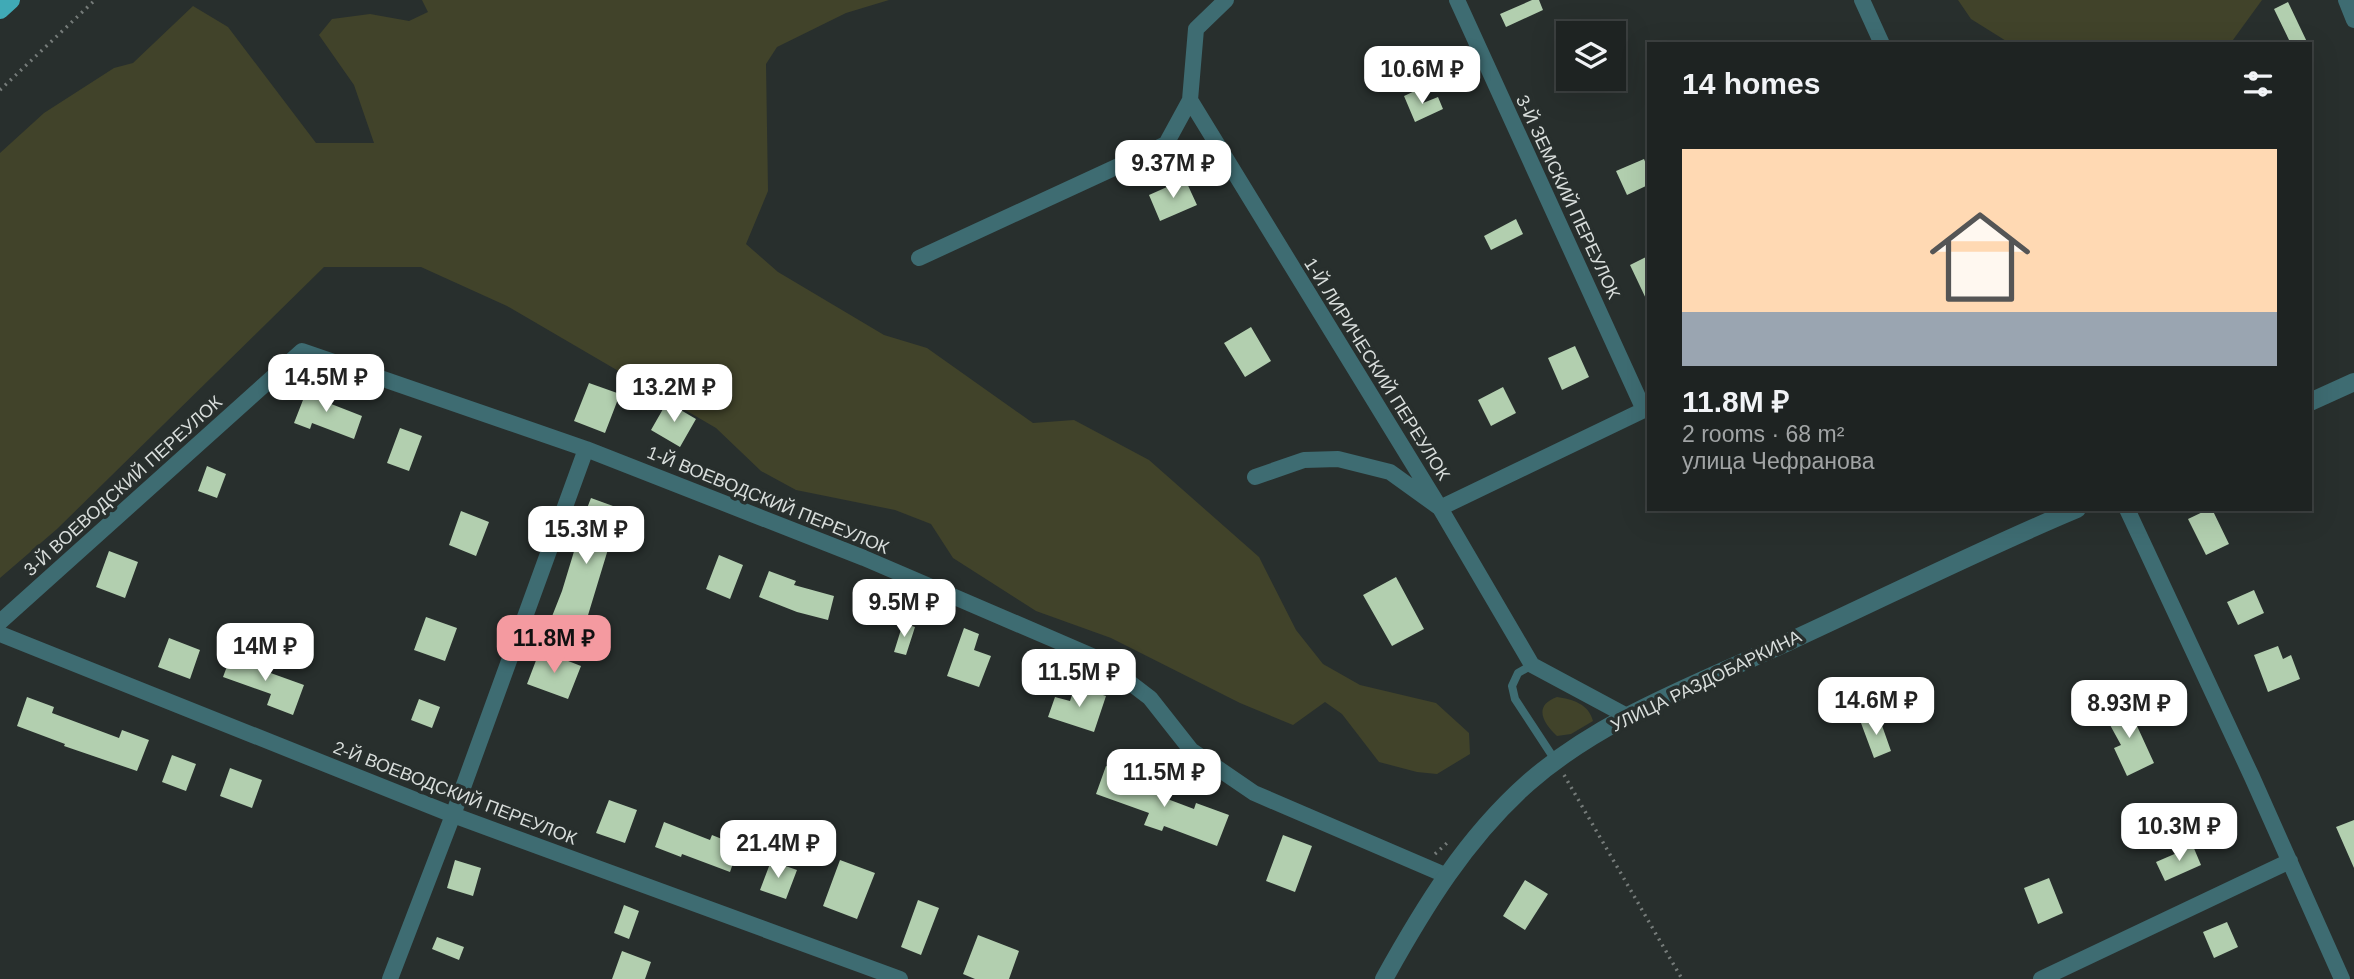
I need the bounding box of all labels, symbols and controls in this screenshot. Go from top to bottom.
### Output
map controls [1556,21,1626,91]
button: layers [1556,21,1626,91]
pin: 10.6M ₽ [1357,46,1487,106]
text: 10.6M ₽ [1380,56,1464,82]
icon: filters [2239,65,2277,103]
text: 14 homes [1682,67,1820,100]
street label: 3-Й ЗЕМСКИЙ ПЕРЕУЛОК [1512,92,1625,302]
pin: 9.37M ₽ [1108,140,1238,200]
text: 9.37M ₽ [1131,150,1215,176]
icon: home [1917,194,2043,320]
street label: 1-Й ЛИРИЧЕСКИЙ ПЕРЕУЛОК [1300,254,1455,484]
pin: 14.5M ₽ [261,354,391,414]
text: 14.5M ₽ [284,364,368,390]
pin: 13.2M ₽ [609,364,739,424]
text: 13.2M ₽ [632,374,716,400]
text: 11.8M ₽ [1682,385,1790,418]
street label: 3-Й ВОЕВОДСКИЙ ПЕРЕУЛОК [19,391,226,580]
text: 2 rooms · 68 m² [1682,421,1844,447]
street label: 1-Й ВОЕВОДСКИЙ ПЕРЕУЛОК [644,441,893,558]
text: улица Чефранова [1682,448,1875,474]
pin: 15.3M ₽ [521,506,651,566]
text: 15.3M ₽ [544,516,628,542]
pin: 9.5M ₽ [847,580,961,639]
text: 9.5M ₽ [869,589,939,615]
pin: 11.8M ₽ [489,616,619,675]
pin: 14M ₽ [216,624,314,683]
text: 11.8M ₽ [513,625,595,651]
street label: УЛИЦА РАЗДОБАРКИНА [1607,626,1805,736]
text: 14M ₽ [233,633,297,659]
pin: 11.5M ₽ [1014,650,1144,709]
text: 11.5M ₽ [1038,659,1120,685]
pin: 14.6M ₽ [1811,678,1941,737]
pin: 8.93M ₽ [2064,680,2194,740]
text: 14.6M ₽ [1834,687,1918,713]
text: 8.93M ₽ [2087,690,2171,716]
street label: 2-Й ВОЕВОДСКИЙ ПЕРЕУЛОК [331,736,580,849]
pin: 11.5M ₽ [1099,750,1229,809]
text: 11.5M ₽ [1123,759,1205,785]
pin: 10.3M ₽ [2114,804,2244,863]
text: 10.3M ₽ [2137,813,2221,839]
pin: 21.4M ₽ [713,820,843,880]
text: 21.4M ₽ [736,830,820,856]

